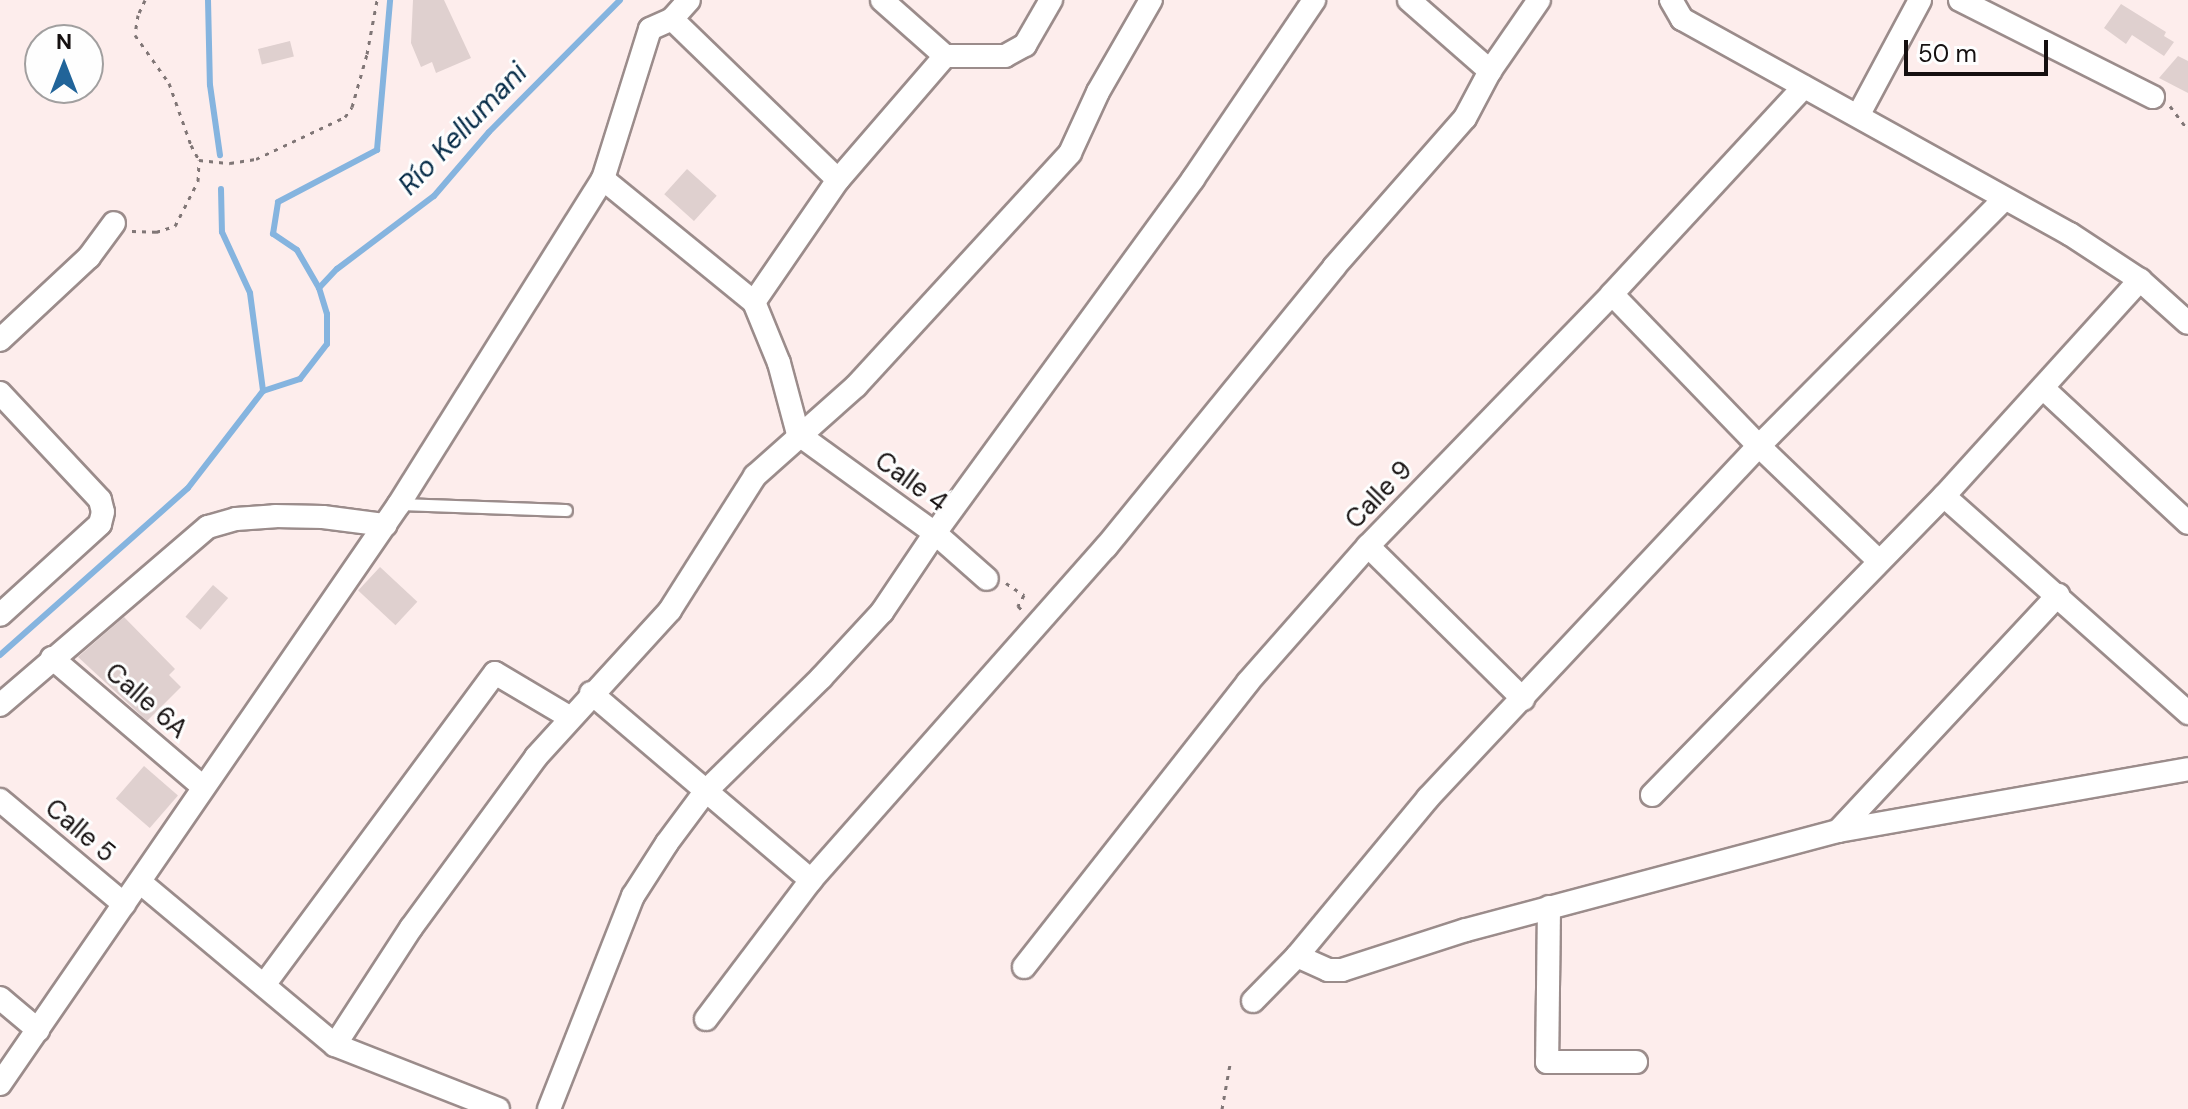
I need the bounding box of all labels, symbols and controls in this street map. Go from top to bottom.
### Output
north arrow [24,24,104,104]
scale bar [1908,24,2052,74]
text: N [56,27,72,56]
text: 50 m [1918,38,1977,69]
water label: Río Kellumani [392,56,534,202]
street label: Calle 4 [869,445,953,519]
street label: Calle 9 [1339,455,1419,535]
street label: Calle 6A [99,657,193,745]
street label: Calle 5 [39,793,121,869]

